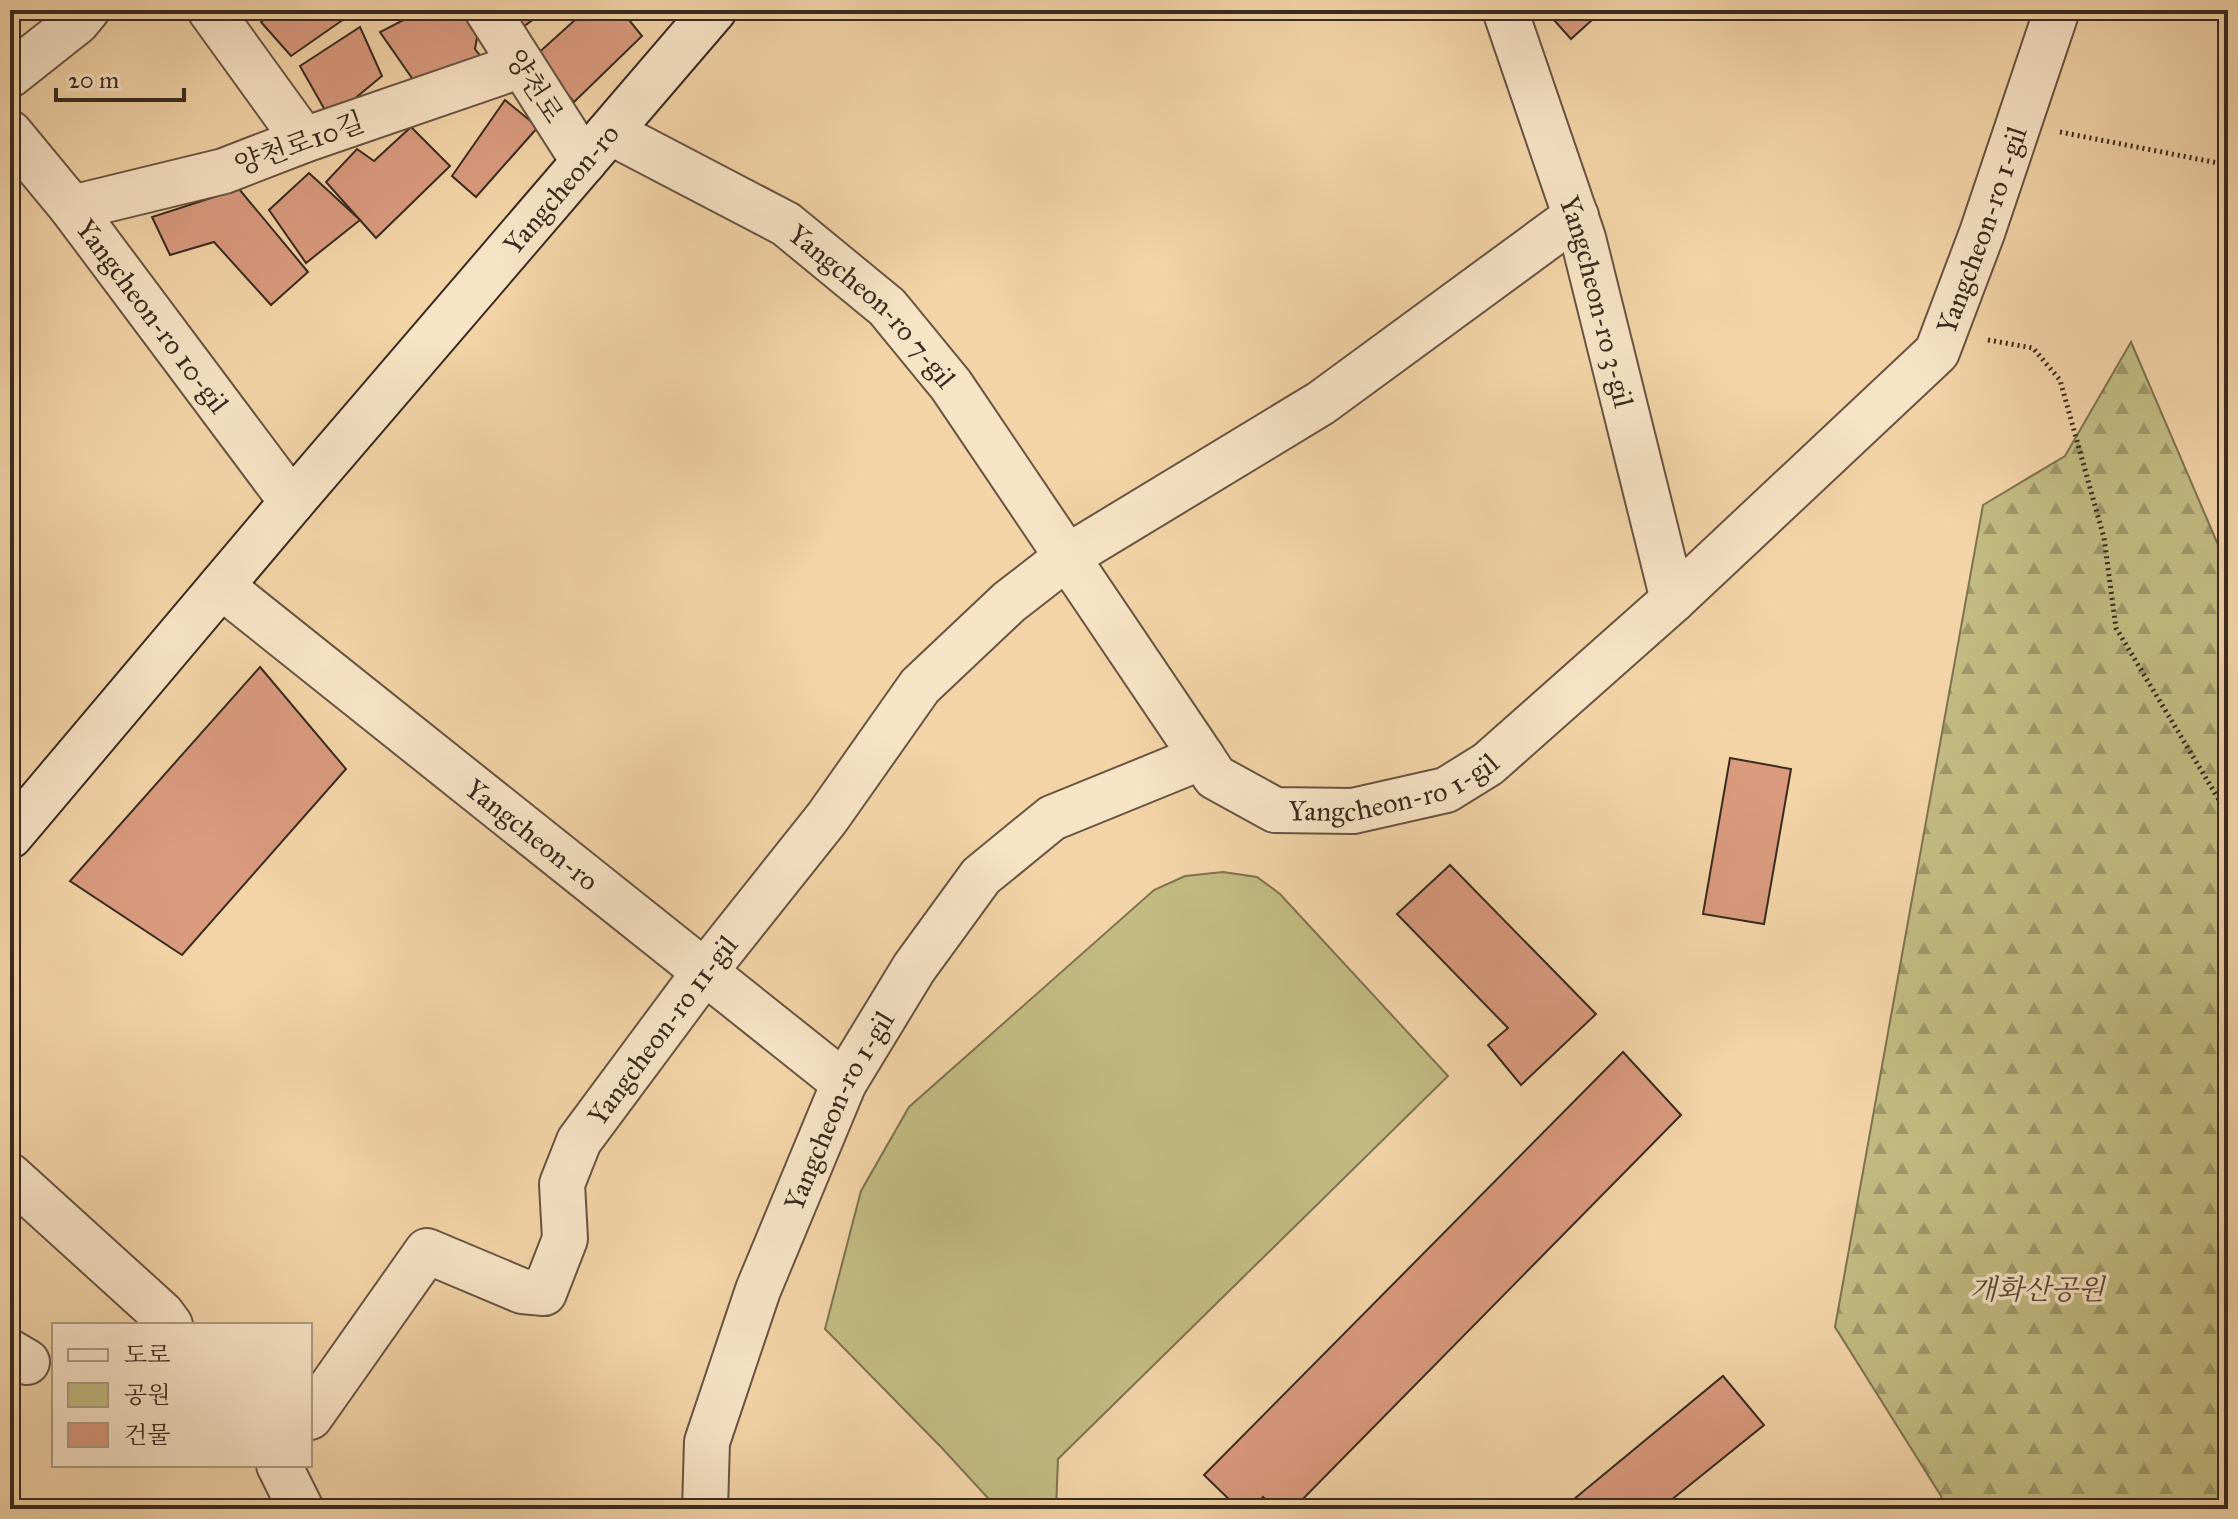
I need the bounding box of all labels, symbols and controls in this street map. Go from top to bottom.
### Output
street label: 양천로 [498,43,571,130]
scale bar [56,52,184,102]
text: 20 m [68,65,119,95]
street label: 양천로10길 [230,104,369,183]
street label: Yangcheon-ro [496,117,627,261]
street label: Yangcheon-ro 1-gil [1929,121,2035,339]
street label: Yangcheon-ro 3-gil [1552,191,1642,412]
street label: Yangcheon-ro 10-gil [68,212,237,421]
street label: Yangcheon-ro 7-gil [781,216,963,396]
street label: Yangcheon-ro 1-gil [1288,746,1506,829]
street label: Yangcheon-ro [458,771,606,898]
street label: Yangcheon-ro 11-gil [580,928,745,1132]
street label: Yangcheon-ro 1-gil [776,1004,902,1216]
park label: 개화산공원 [1969,1272,2107,1307]
legend [52,1323,312,1467]
text: 도로 [124,1340,170,1370]
text: 공원 [124,1380,170,1410]
text: 건물 [124,1420,170,1450]

